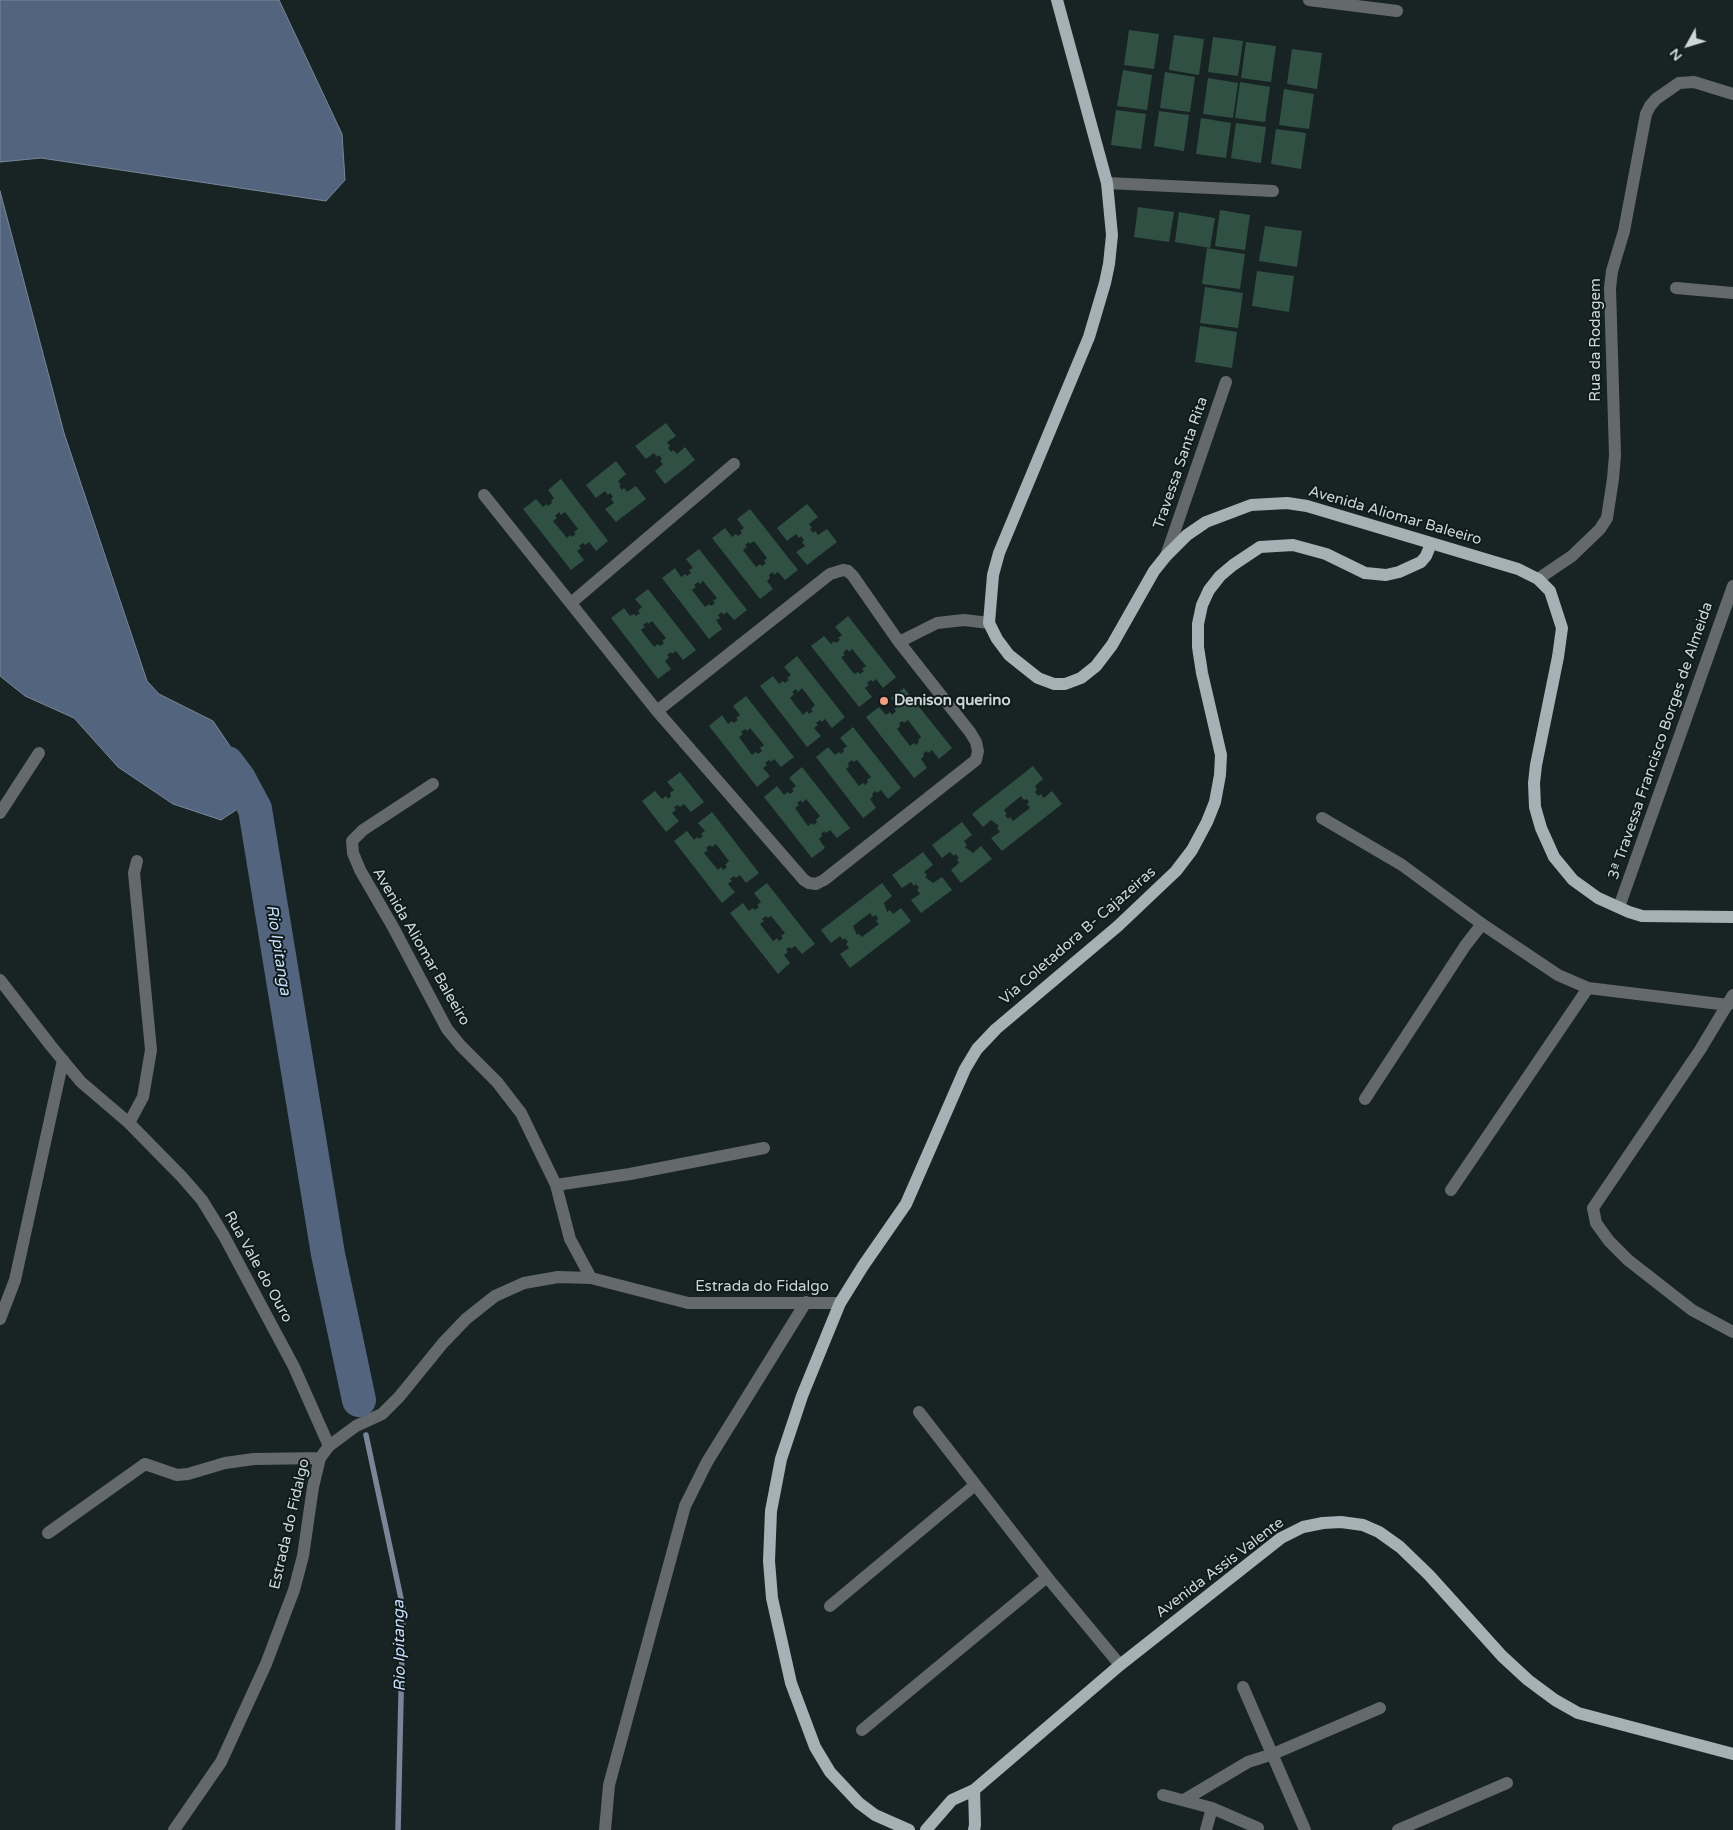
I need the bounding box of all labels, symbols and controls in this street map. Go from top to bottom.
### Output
north arrow [1663,20,1713,70]
text: N [1666,45,1686,64]
street label: Rua da Rodagem [1587,278,1605,402]
street label: Travessa Santa Rita [1150,395,1212,531]
street label: Avenida Aliomar Baleeiro [1306,483,1484,549]
street label: 3ª Travessa Francisco Borges de Almeida [1605,600,1717,882]
place label: Denison querino [894,692,1011,710]
marker: Denison querino [878,695,890,707]
street label: Via Coletadora B- Cajazeiras [996,863,1160,1009]
street label: Avenida Aliomar Baleeiro [368,865,474,1029]
water label: Rio Ipitanga [261,903,295,997]
street label: Rua Vale do Ouro [220,1208,296,1326]
street label: Estrada do Fidalgo [695,1278,829,1296]
street label: Estrada do Fidalgo [266,1457,314,1591]
street label: Avenida Assis Valente [1153,1514,1287,1622]
water label: Rio Ipitanga [390,1600,410,1692]

